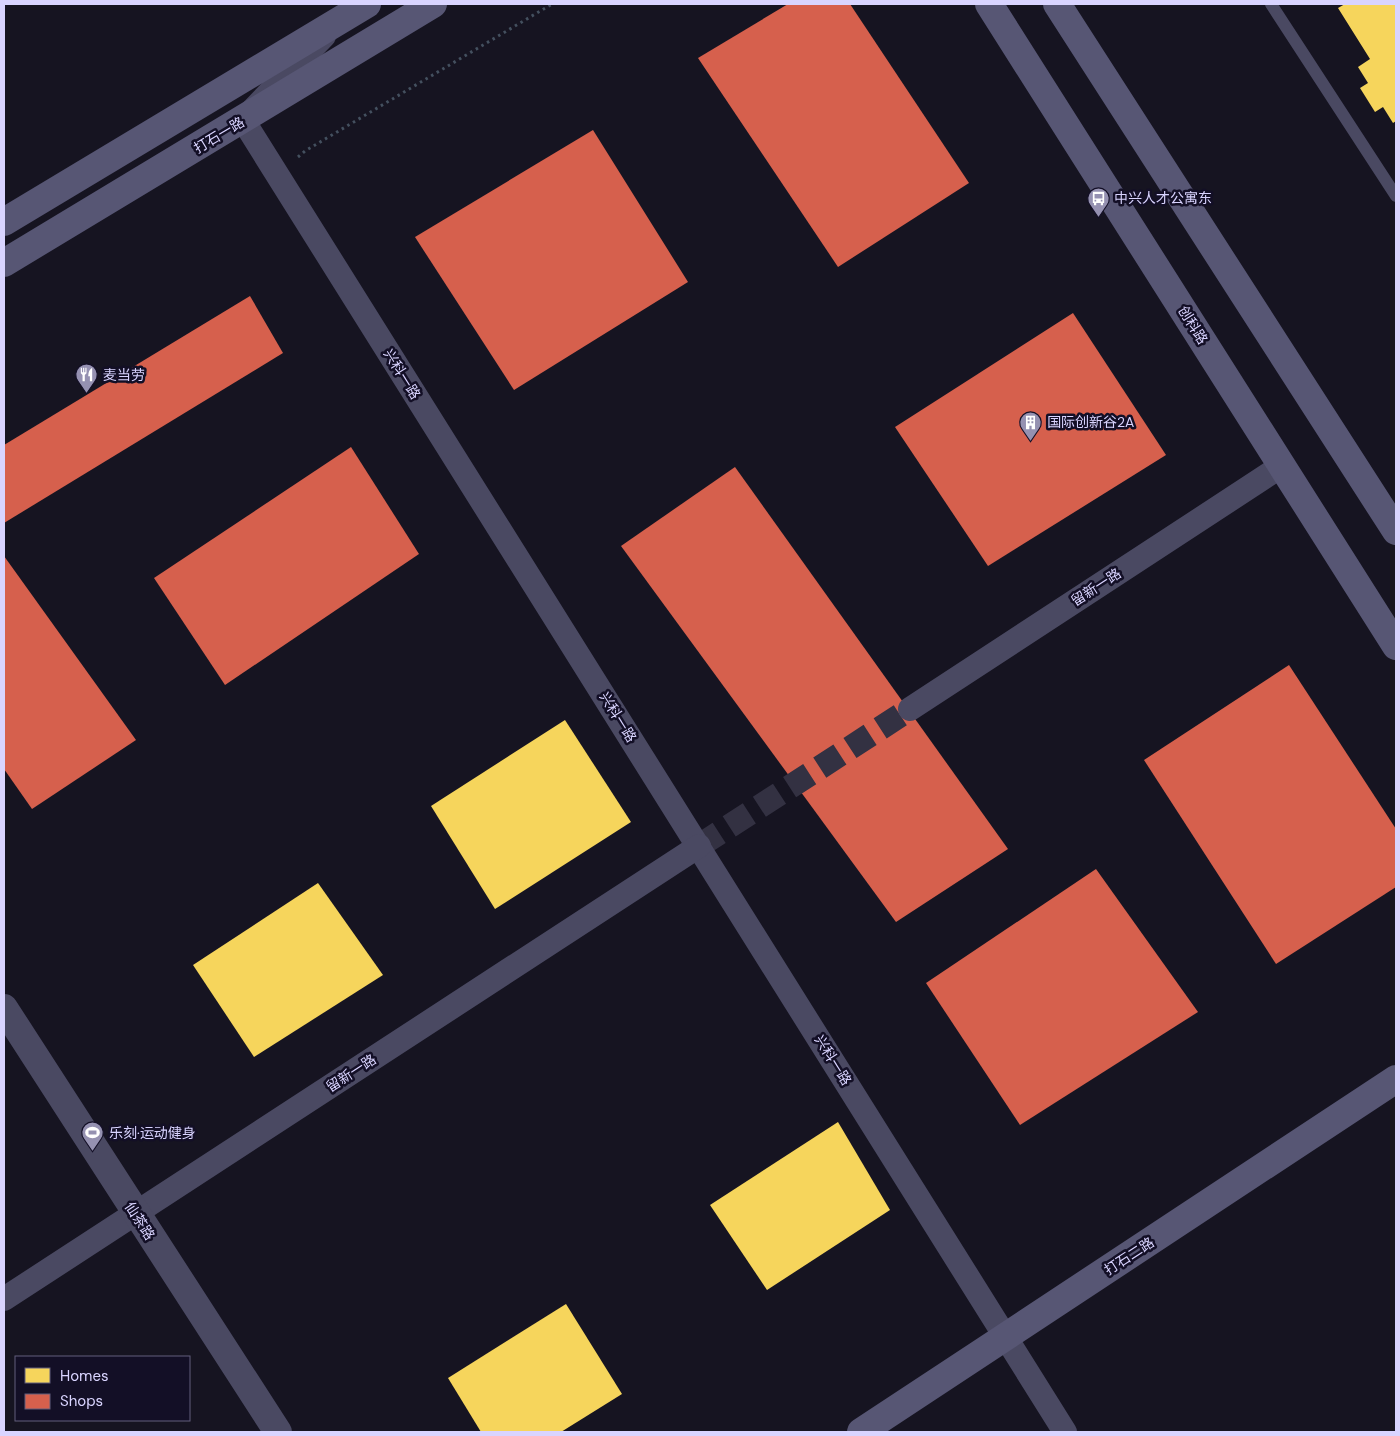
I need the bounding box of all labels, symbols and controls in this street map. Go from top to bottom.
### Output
street label: 打石一路 [190,113,248,157]
bus stop icon: 中兴人才公寓东 [1086,186,1110,217]
place label: 中兴人才公寓东 [1114,189,1212,207]
street label: 创科路 [1174,302,1212,348]
street label: 兴科一路 [380,345,424,403]
restaurant icon: 麦当劳 [75,363,99,394]
place label: 麦当劳 [103,366,145,384]
building icon: 国际创新谷2A [1019,410,1043,441]
place label: 国际创新谷2A [1047,413,1134,431]
street label: 留新一路 [1068,564,1124,610]
street label: 兴科一路 [596,688,640,746]
street label: 兴科一路 [811,1031,855,1089]
street label: 留新一路 [323,1050,379,1096]
sports icon: 乐刻·运动健身 [81,1121,105,1152]
place label: 乐刻·运动健身 [109,1124,196,1142]
street label: 仙茶路 [121,1198,159,1244]
street label: 打石二路 [1101,1233,1157,1279]
legend [15,1356,190,1421]
text: Homes [60,1366,109,1386]
text: Shops [60,1391,103,1411]

